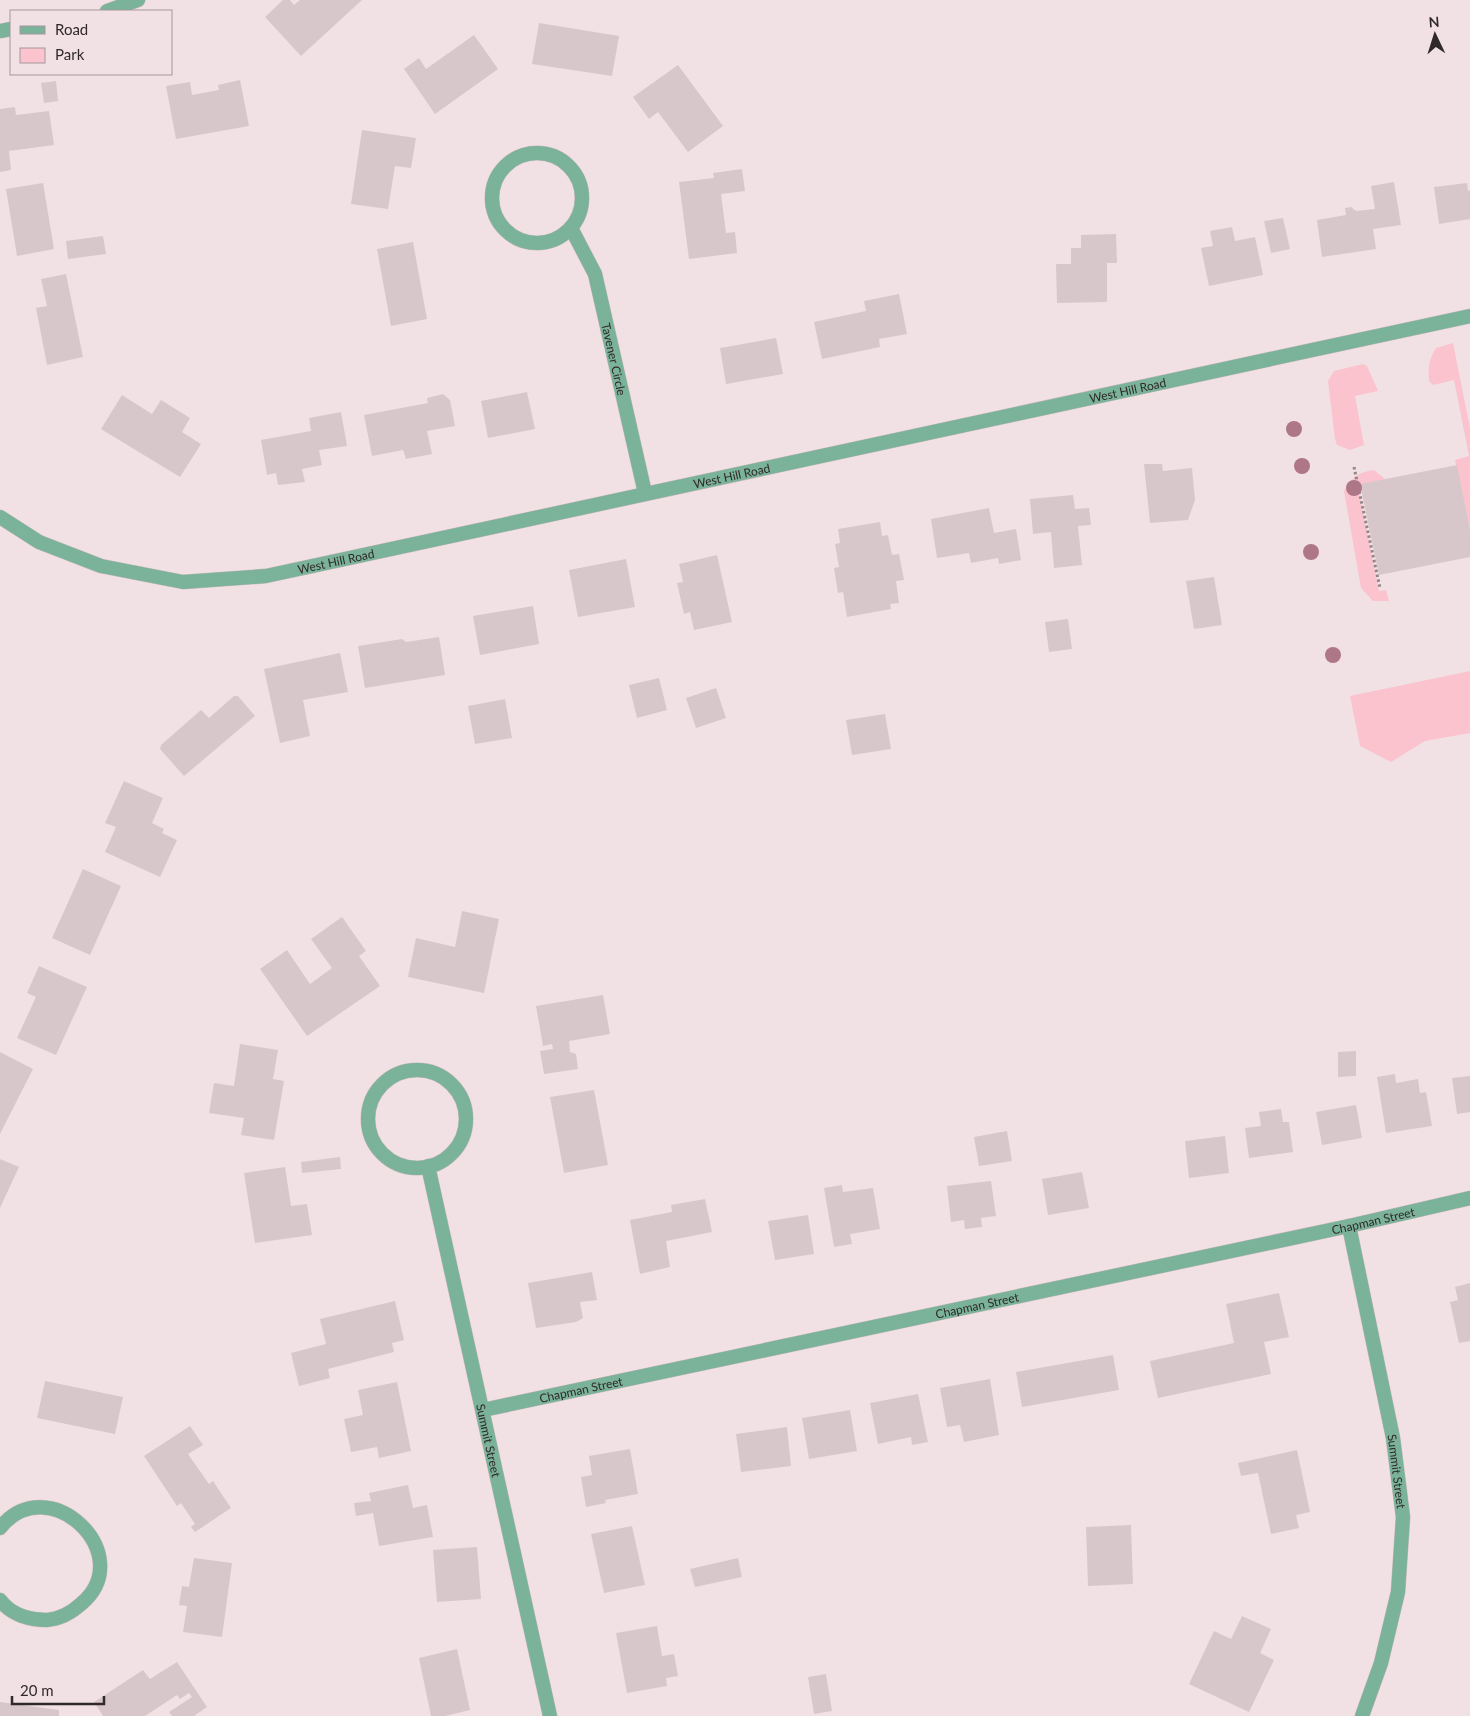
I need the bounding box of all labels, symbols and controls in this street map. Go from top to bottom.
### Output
legend [10,10,172,75]
north arrow [1410,10,1460,60]
text: N [1428,13,1440,30]
text: Road [55,20,88,38]
text: Park [55,45,85,63]
street label: Tavener Circle [599,321,630,397]
street label: West Hill Road [1088,374,1167,406]
street label: West Hill Road [692,460,771,491]
street label: West Hill Road [296,545,376,576]
street label: Chapman Street [1330,1203,1417,1237]
street label: Chapman Street [934,1289,1021,1321]
street label: Chapman Street [538,1373,624,1405]
street label: Summit Street [473,1402,504,1479]
street label: Summit Street [1385,1433,1409,1510]
scale bar [12,1674,105,1706]
text: 20 m [20,1681,54,1699]

